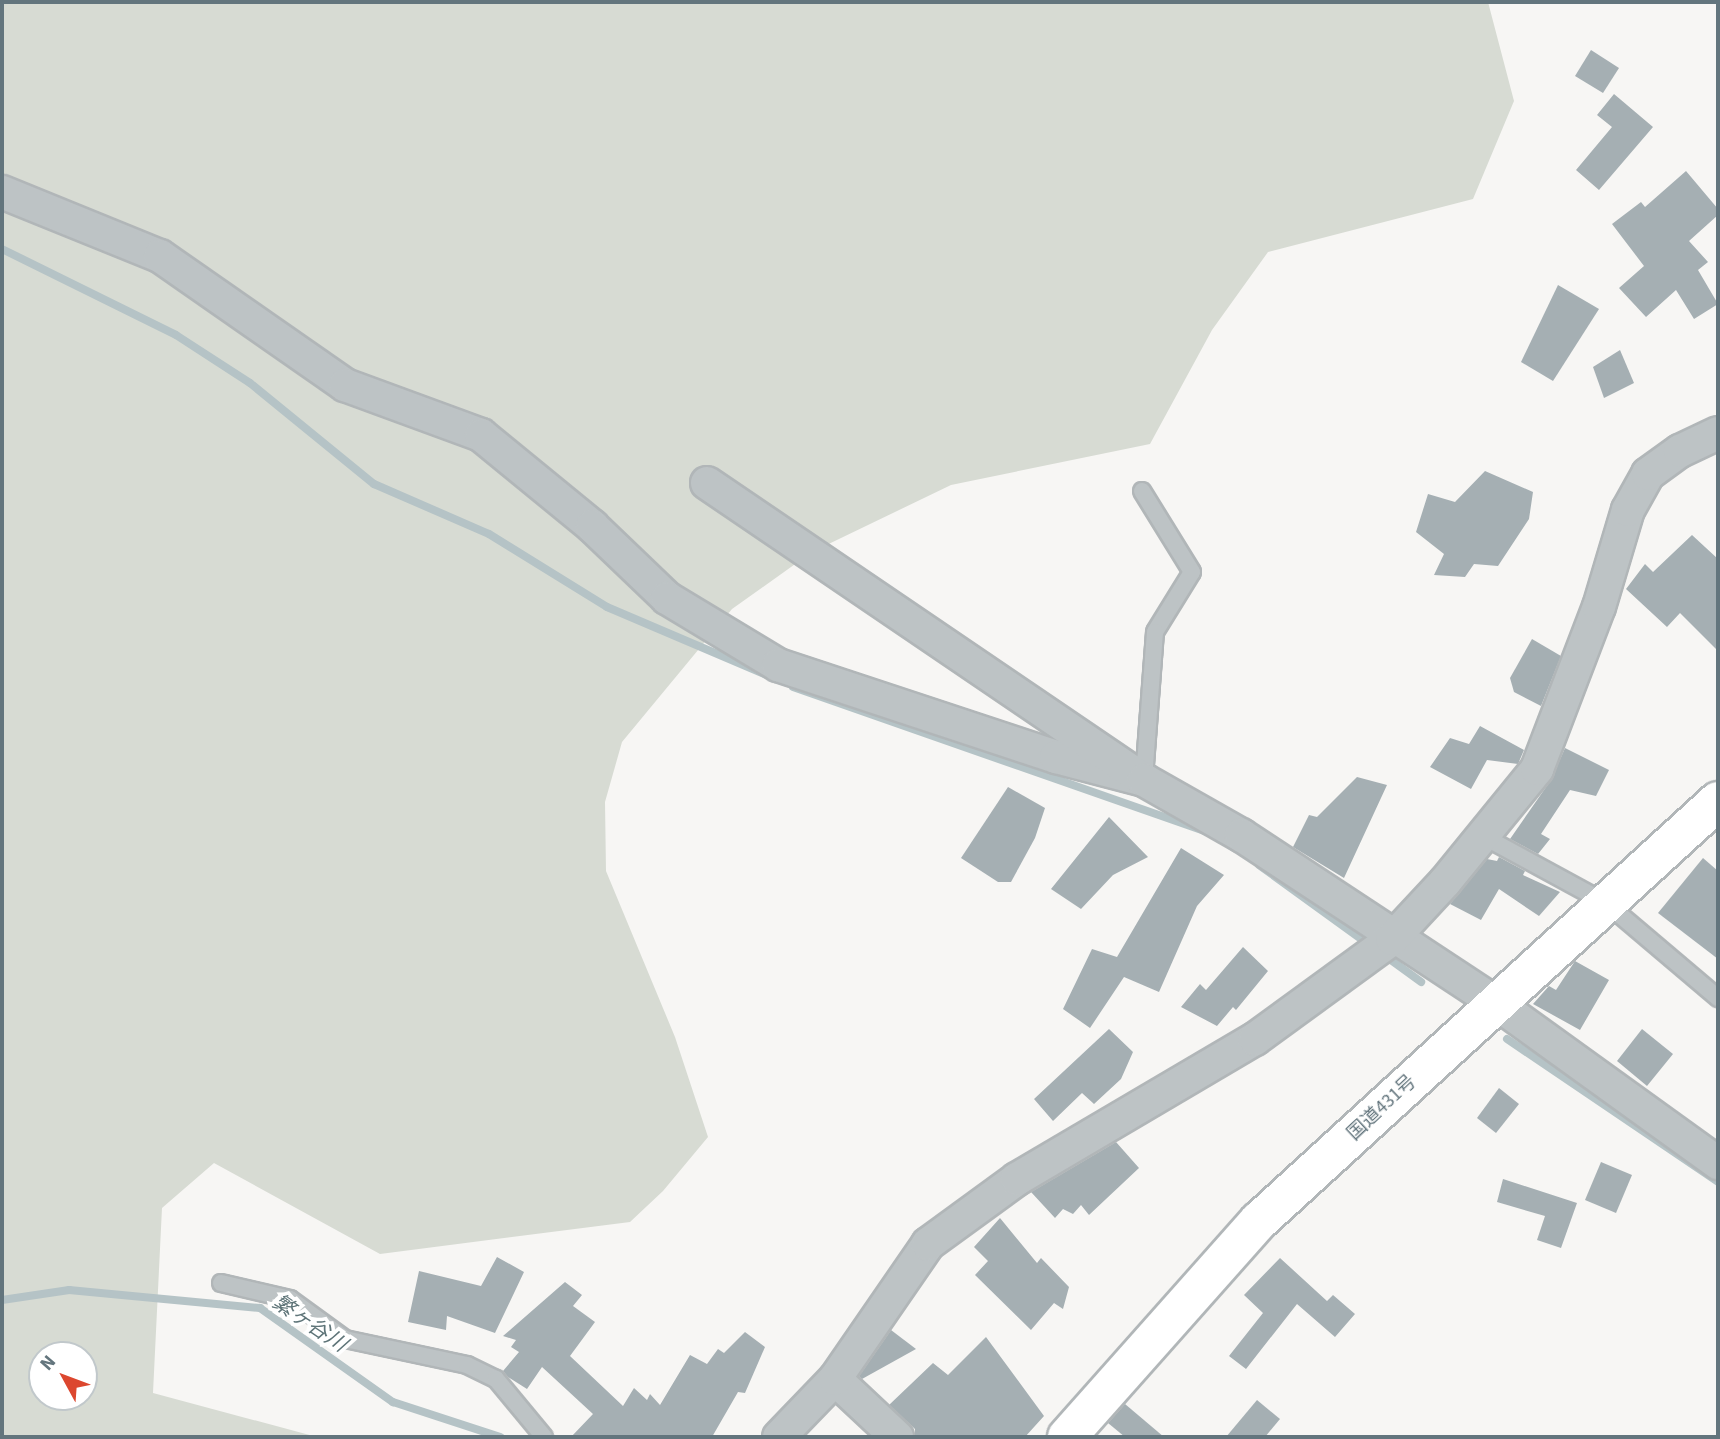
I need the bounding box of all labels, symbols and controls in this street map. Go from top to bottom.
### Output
street label: 国道431号 [1343,1071,1421,1145]
water label: 繁ヶ谷川 [268,1289,352,1357]
north arrow [28,1341,98,1411]
text: N [34,1350,63,1377]

